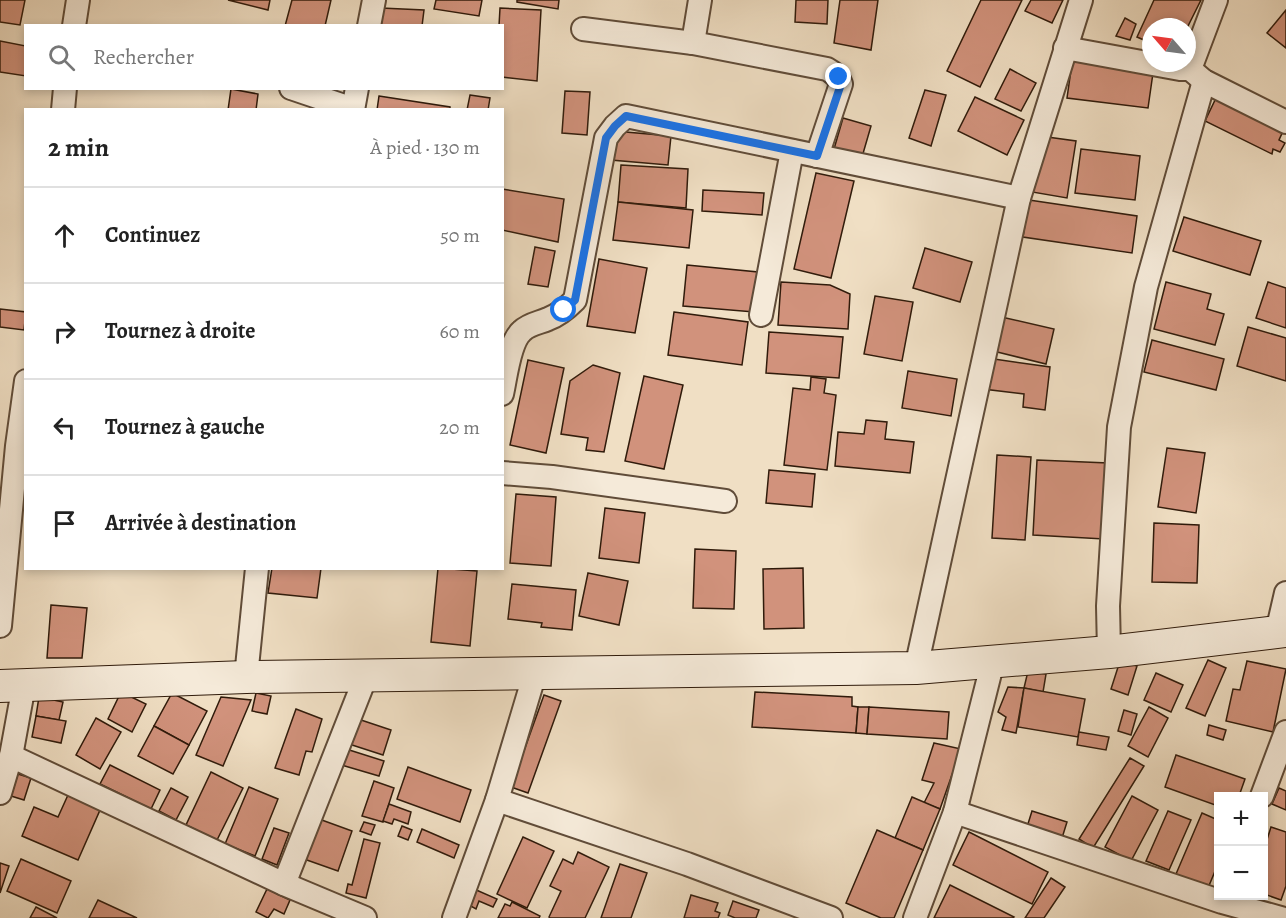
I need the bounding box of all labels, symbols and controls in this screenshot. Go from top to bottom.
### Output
north arrow [1142,18,1196,72]
search box [24,24,504,90]
icon: search [45,41,78,74]
text: Rechercher [93,42,194,72]
route end [825,63,851,89]
text: 2 min [48,130,109,165]
text: À pied · 130 m [370,134,480,161]
icon: ahead [48,219,81,252]
text: Continuez [105,220,200,250]
text: 50 m [440,222,480,249]
route start [550,296,576,322]
icon: right [48,315,81,348]
text: Tournez à droite [105,316,256,346]
text: 60 m [440,318,480,345]
icon: left [48,411,81,444]
text: Tournez à gauche [105,412,265,442]
text: 20 m [439,414,480,441]
icon: arrive [48,507,81,540]
text: Arrivée à destination [105,508,296,538]
map controls [1214,792,1268,900]
button: + [1214,792,1268,846]
button: − [1214,846,1268,900]

